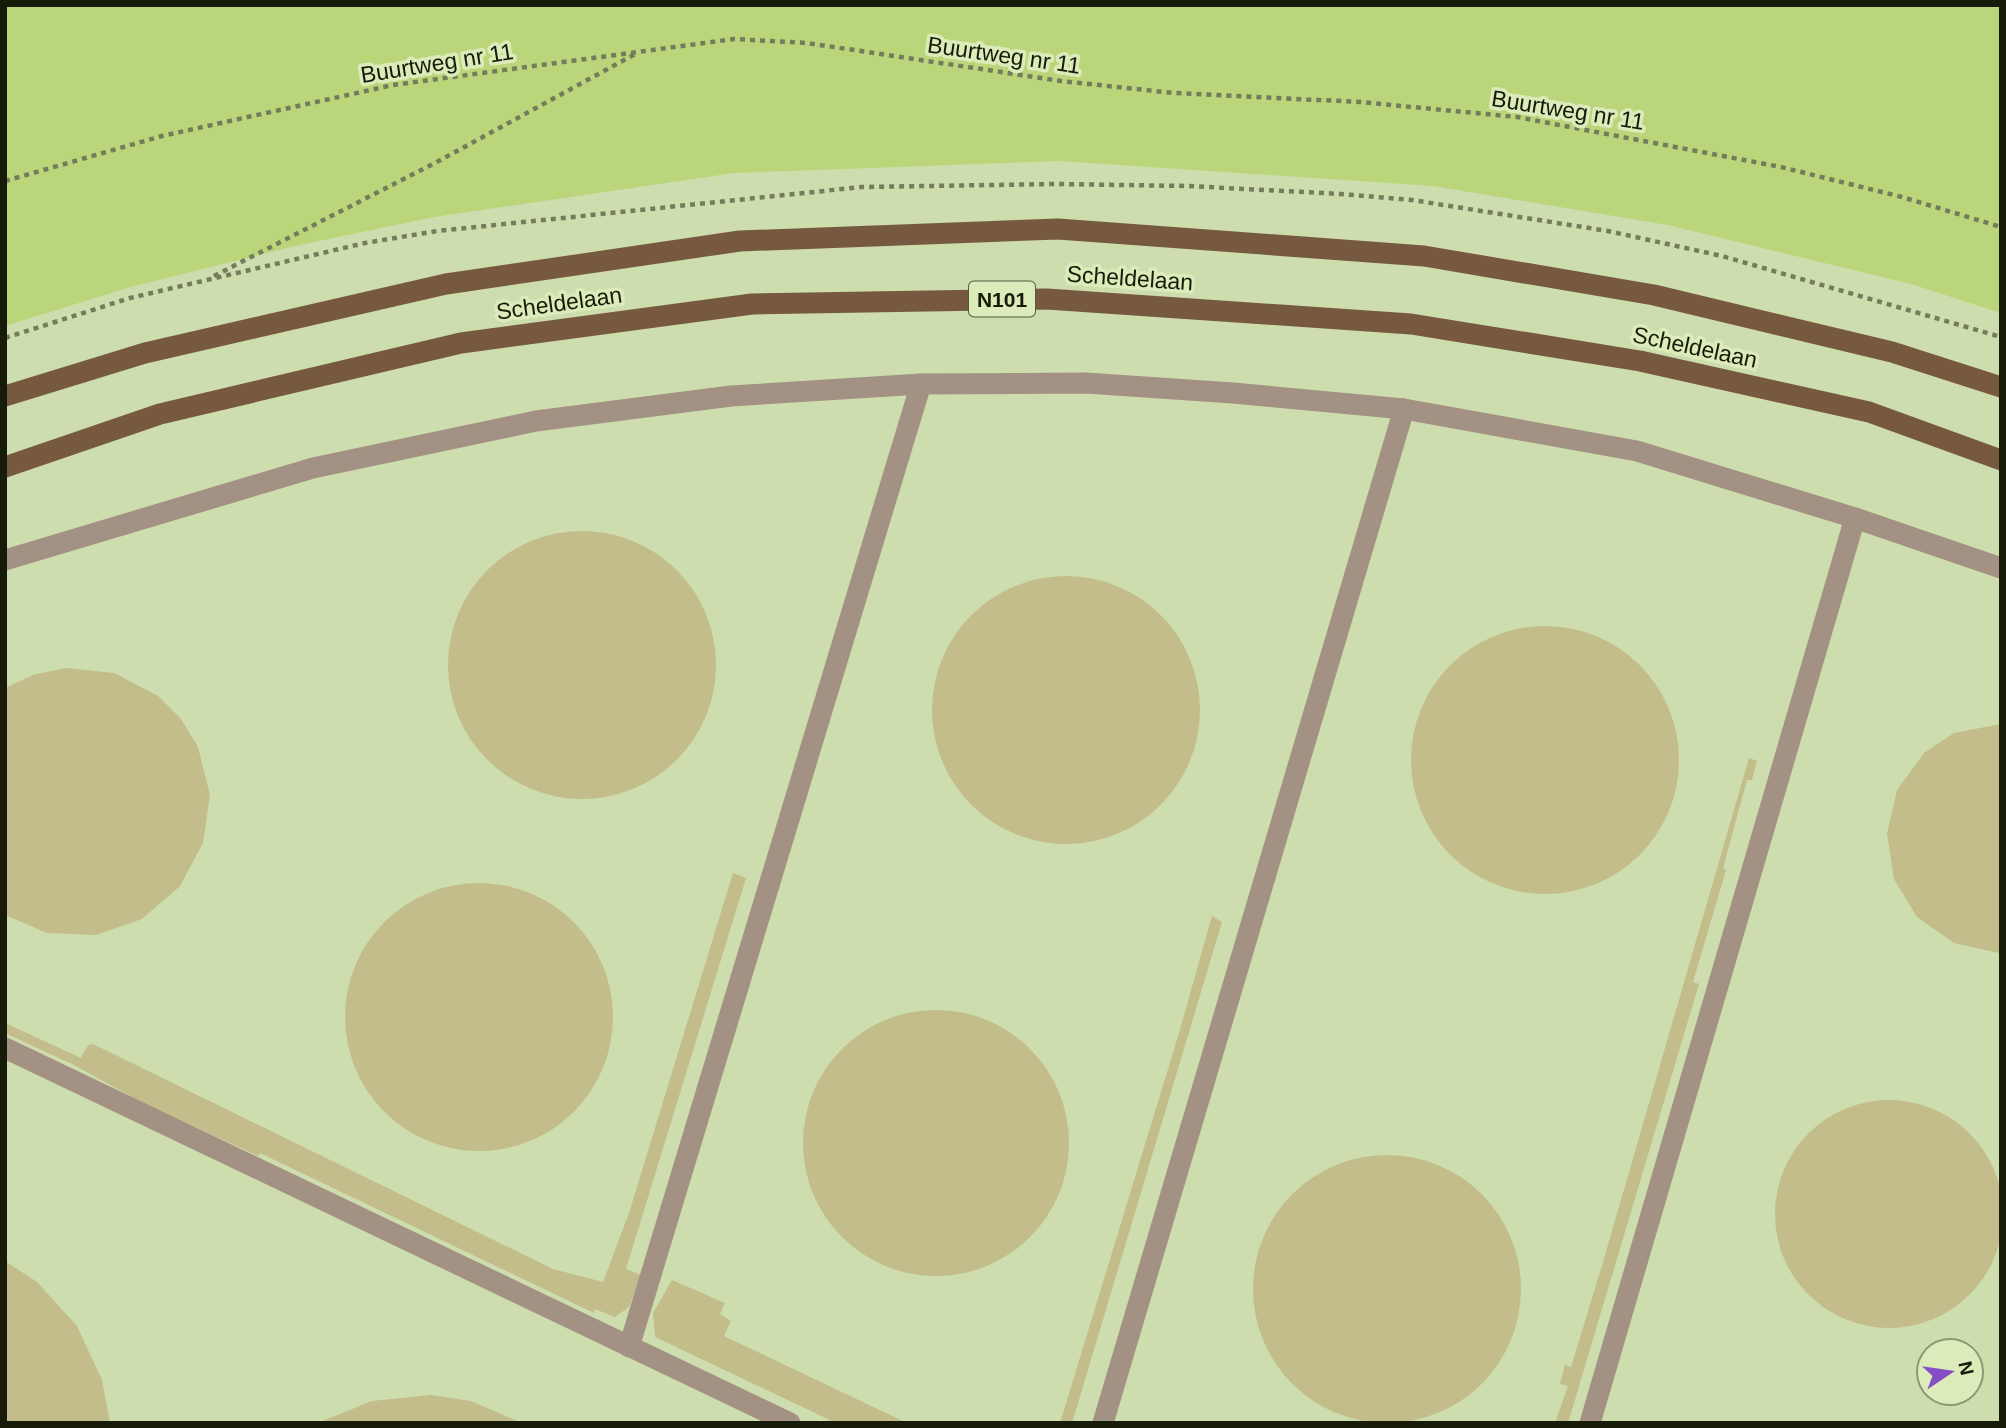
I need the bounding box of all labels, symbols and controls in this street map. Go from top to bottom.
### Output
street label: Buurtweg nr 11 [926,31,1082,79]
street label: Buurtweg nr 11 [359,38,515,88]
street label: Buurtweg nr 11 [1490,85,1646,135]
street label: Scheldelaan [1066,261,1194,295]
street label: Scheldelaan [495,281,623,325]
road number: N101 [969,282,1035,316]
street label: Scheldelaan [1630,321,1760,373]
north arrow [1915,1337,1985,1407]
text: N [1954,1359,1978,1377]

